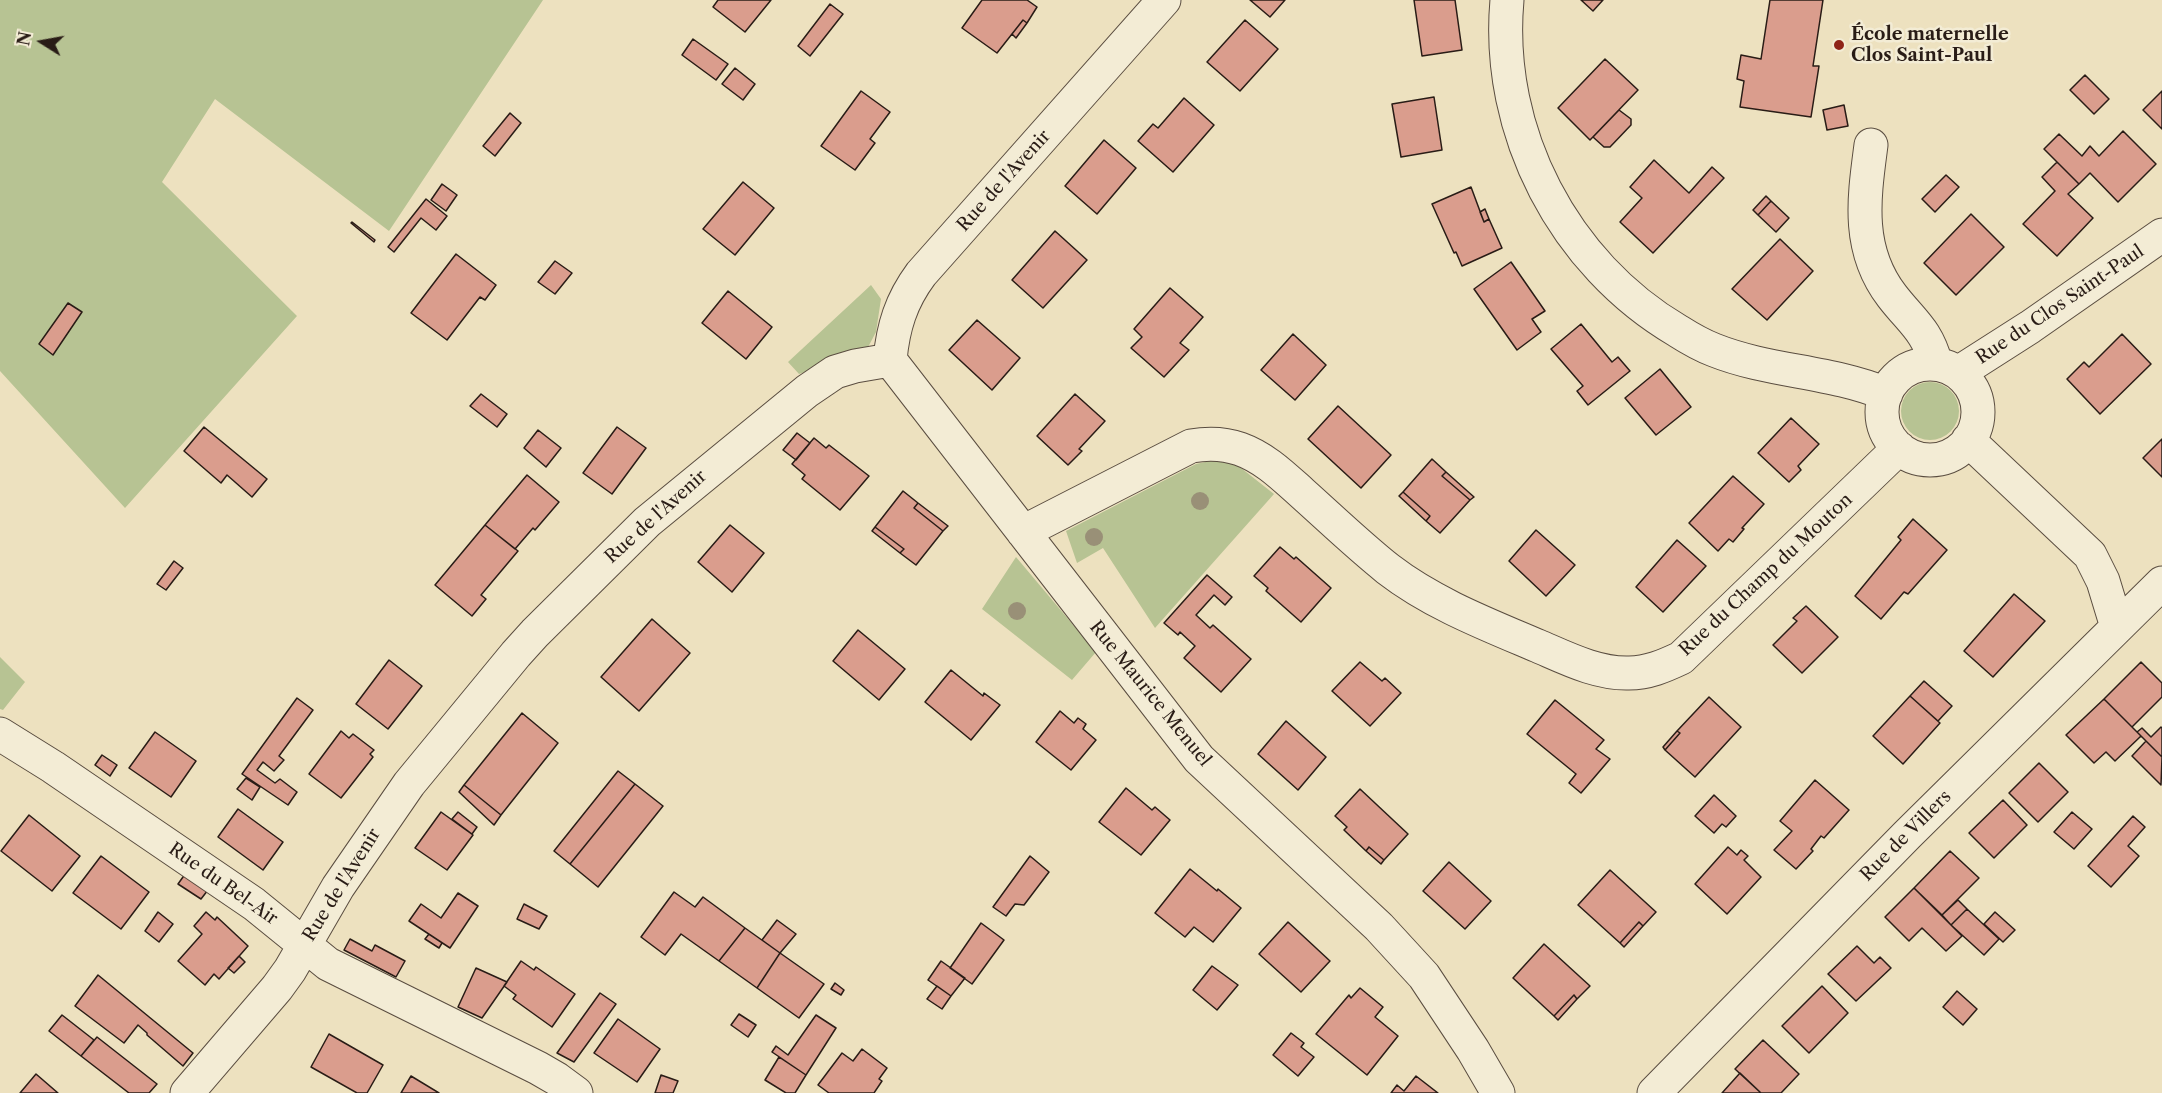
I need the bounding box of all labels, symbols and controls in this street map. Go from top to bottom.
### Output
north arrow [12,12,72,72]
place label: École maternelle Clos Saint-Paul [1851,24,2009,66]
text: N [13,30,35,47]
marker: École maternelle Clos Saint-Paul [1832,38,1846,52]
street label: Rue de l'Avenir [953,126,1055,236]
street label: Rue du Clos Saint-Paul [1972,241,2148,369]
street label: Rue de l'Avenir [601,466,711,568]
street label: Rue du Champ du Mouton [1675,489,1857,661]
street label: Rue Maurice Menuel [1085,617,1215,771]
street label: Rue de Villers [1856,786,1956,886]
street label: Rue de l'Avenir [299,825,385,945]
street label: Rue du Bel-Air [164,838,282,930]

